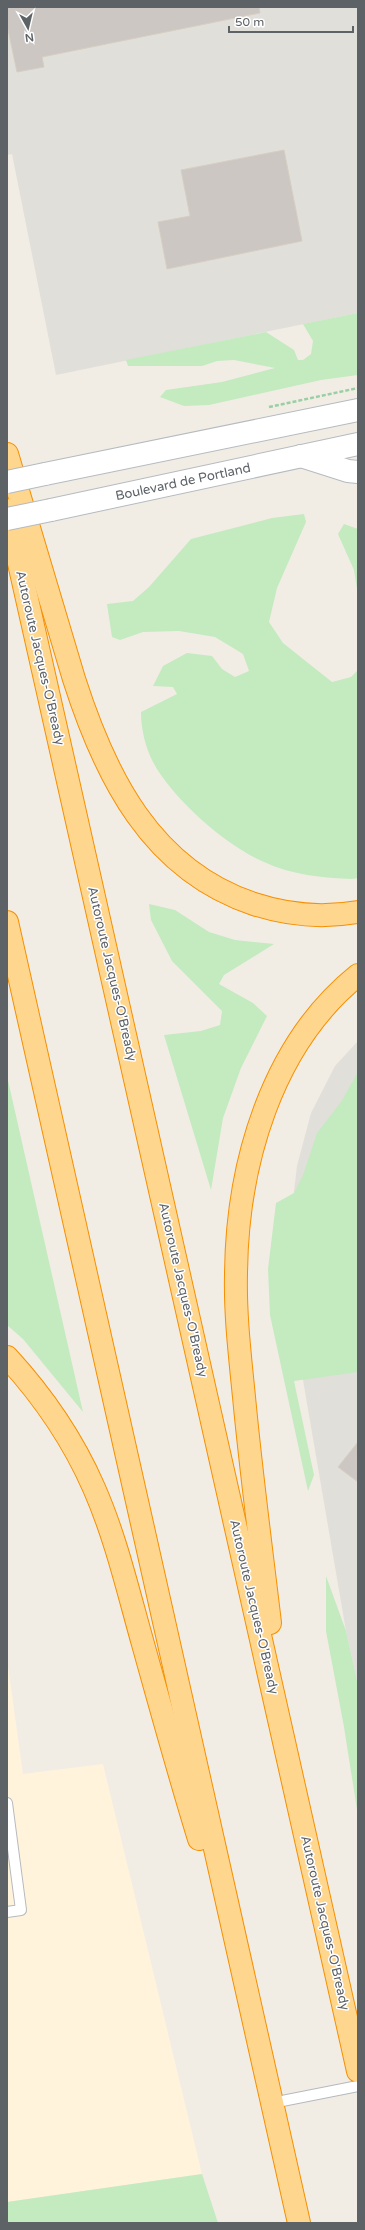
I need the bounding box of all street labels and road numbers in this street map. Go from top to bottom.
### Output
street label: Boulevard de Portland [114,460,252,504]
street label: Autoroute Jacques-O'Bready [12,569,68,747]
street label: Autoroute Jacques-O'Bready [84,885,140,1063]
street label: Autoroute Jacques-O'Bready [155,1201,211,1379]
street label: Autoroute Jacques-O'Bready [226,1518,282,1696]
street label: Autoroute Jacques-O'Bready [297,1834,353,2012]

